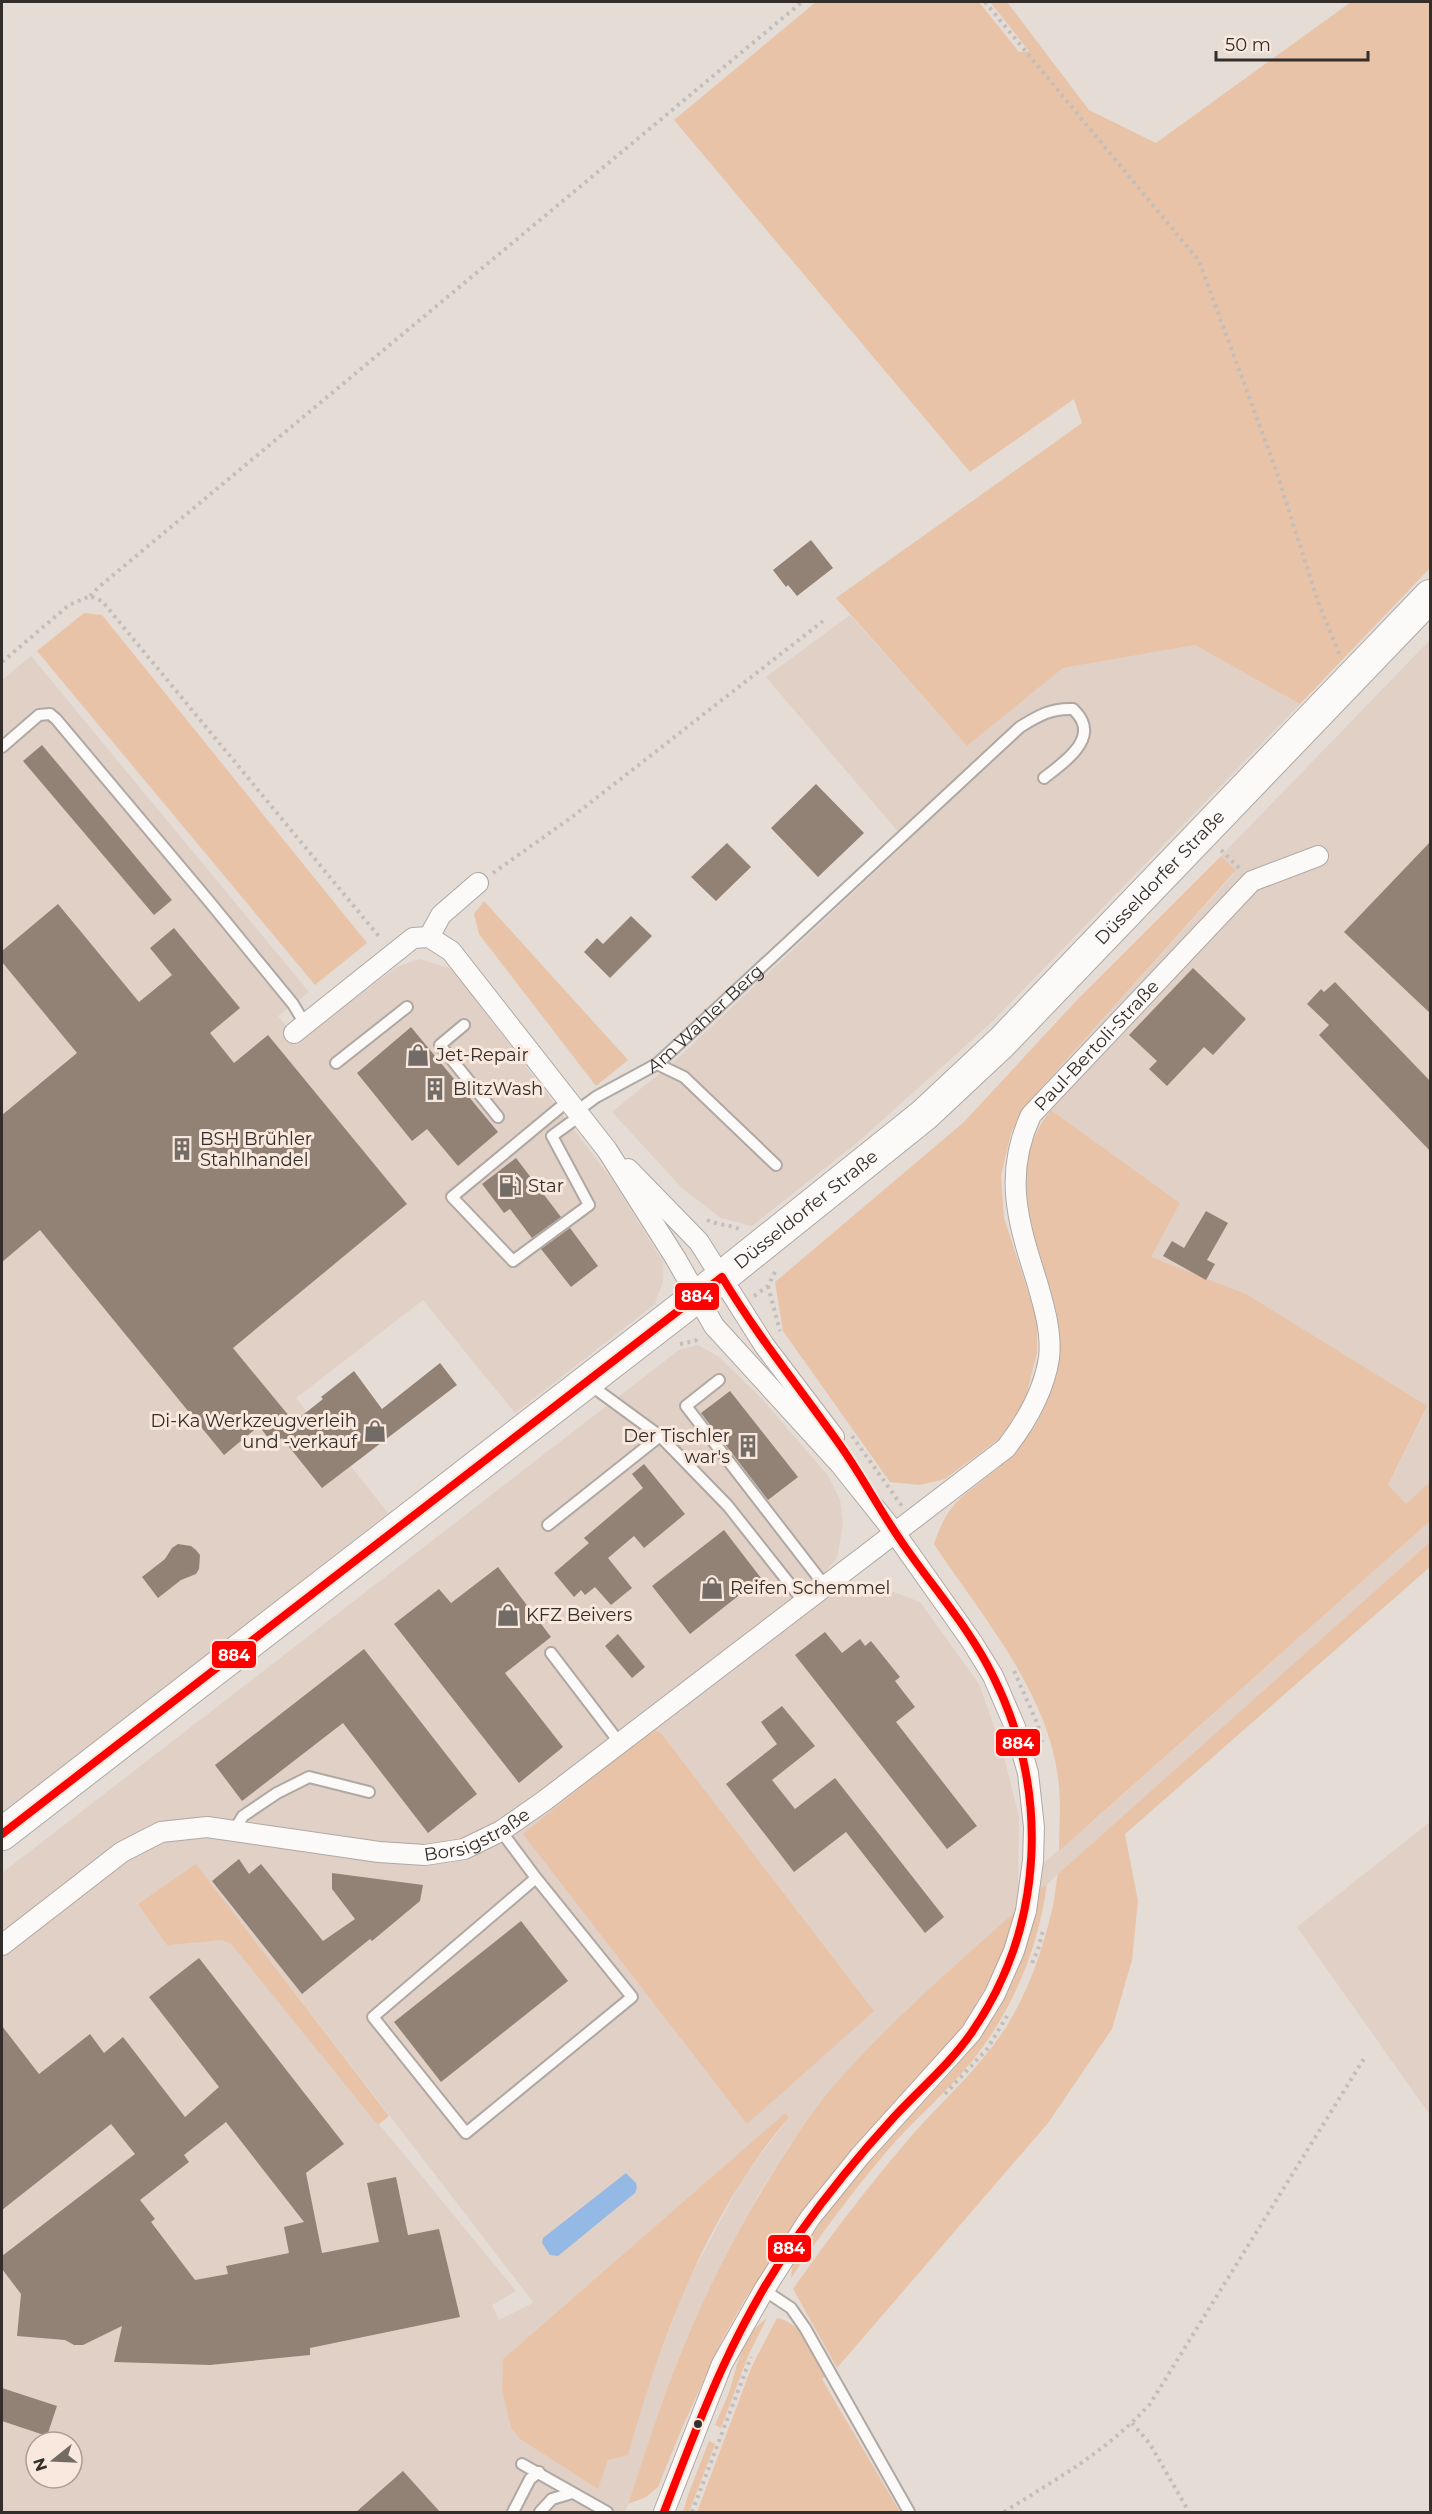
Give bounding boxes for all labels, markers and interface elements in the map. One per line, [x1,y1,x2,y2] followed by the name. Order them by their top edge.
[1216,24,1368,62] scale bar
[1225,34,1271,56] text: 50 m
[1090,806,1230,949] street label: Düsseldorfer Straße
[644,960,768,1078] street label: Am Wahler Berg
[1030,975,1164,1116] street label: Paul-Bertoli-Straße
[405,1042,431,1068] shop icon: Jet-Repair
[435,1044,529,1066] place label: Jet-Repair
[422,1076,448,1102] building icon: BlitzWash
[453,1078,543,1100] place label: BlitzWash
[200,1128,312,1171] place label: BSH Brühler Stahlhandel
[169,1136,195,1162] building icon: BSH Brühler Stahlhandel
[730,1145,883,1274] street label: Düsseldorfer Straße
[497,1173,523,1199] fuel station icon: Star
[528,1175,564,1197] place label: Star
[674,1282,720,1311] line badge: 884
[681,1287,713,1306] text: 884
[151,1410,358,1453] place label: Di-Ka Werkzeugverleih und -verkauf
[362,1418,388,1444] shop icon: Di-Ka Werkzeugverleih und -verkauf
[623,1425,730,1468] place label: Der Tischler war's
[735,1433,761,1459] building icon: Der Tischler war's
[699,1575,725,1601] shop icon: Reifen Schemmel
[730,1577,890,1599] place label: Reifen Schemmel
[495,1602,521,1628] shop icon: KFZ Beivers
[526,1604,632,1626] place label: KFZ Beivers
[211,1640,257,1669] line badge: 884
[218,1646,250,1665] text: 884
[995,1728,1041,1757] line badge: 884
[1002,1734,1034,1753] text: 884
[422,1803,534,1866] street label: Borsigstraße
[767,2234,812,2263] line badge: 884
[773,2239,805,2258] text: 884
[692,2418,704,2430] unlabelled marker
[24,2430,84,2490] north arrow
[29,2455,51,2474] text: N

